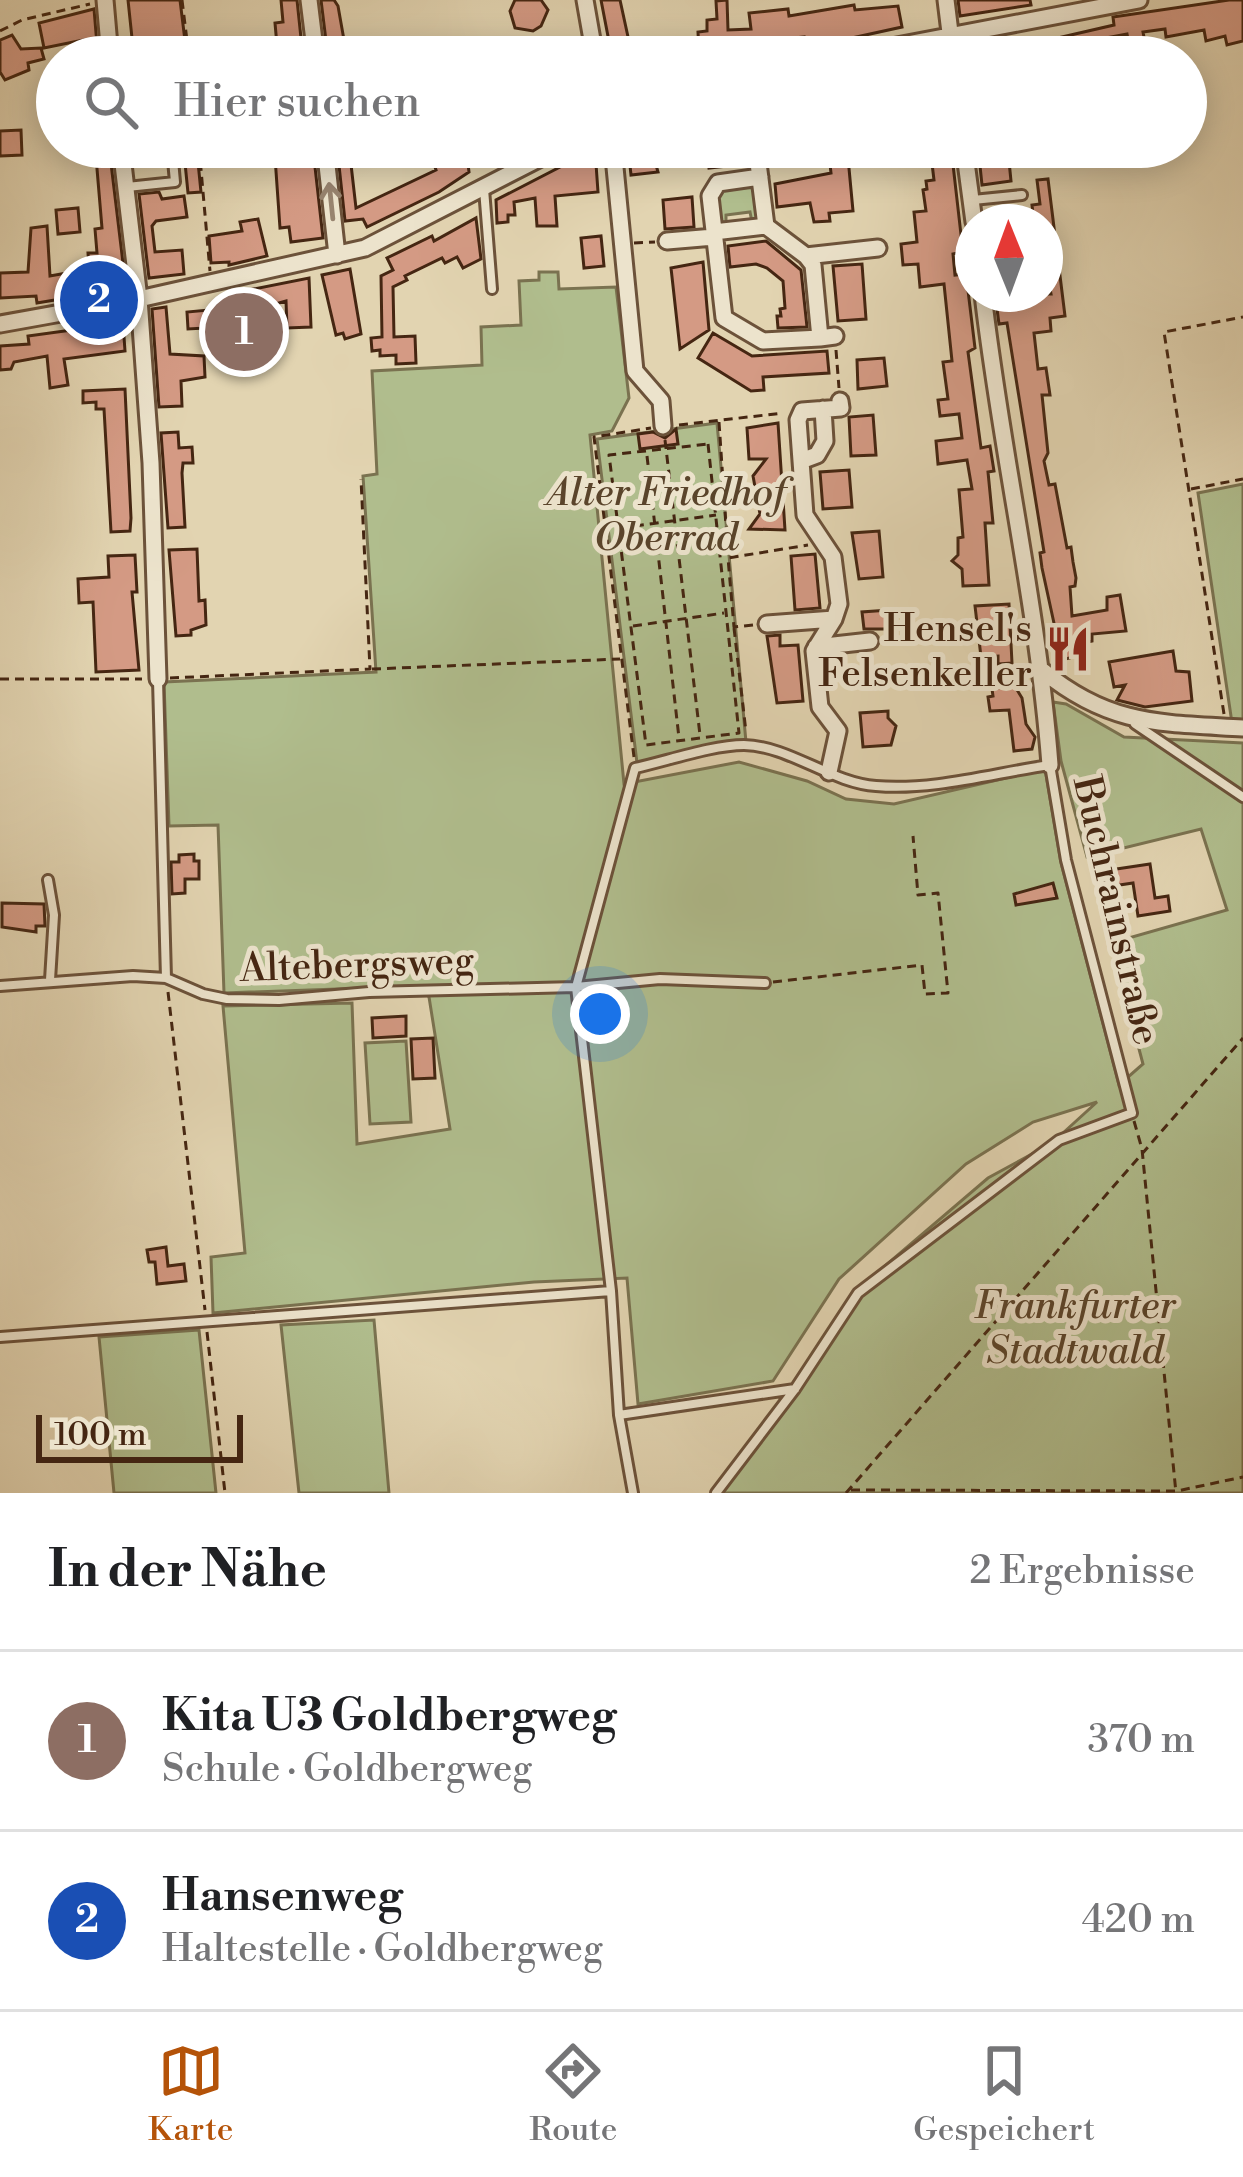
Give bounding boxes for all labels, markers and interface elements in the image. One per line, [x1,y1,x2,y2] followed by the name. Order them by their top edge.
[36,36,1207,168] search box
[78,69,144,135] icon: search
[174,74,420,131] text: Hier suchen
[320,182,342,221] one-way arrow
[955,204,1063,312] north arrow
[60,255,138,345] pin: 2
[205,287,283,377] pin: 1
[543,469,794,563] park label: Alter Friedhof Oberrad
[818,605,1032,699] place label: Hensel's Felsenkeller
[1043,624,1093,674] restaurant icon: Hensel's Felsenkeller
[1061,771,1170,1050] street label: Buchrainstraße
[238,937,475,994] street label: Altebergsweg
[570,984,630,1044] your location
[974,1282,1177,1376] park label: Frankfurter Stadtwald
[36,1409,243,1462] scale bar
[54,1415,147,1456] text: 100 m
[48,1539,327,1603] text: In der Nähe
[970,1547,1195,1596] text: 2 Ergebnisse
[162,1688,616,1745] text: Kita U3 Goldbergweg
[78,1716,96,1765] text: 1
[1087,1716,1195,1765] text: 370 m
[162,1745,533,1794] text: Schule · Goldbergweg
[162,1868,403,1925] text: Hansenweg
[75,1896,99,1945] text: 2
[1082,1896,1195,1945] text: 420 m
[162,1925,603,1974] text: Haltestelle · Goldbergweg
[148,2038,233,2151] tab: Karte
[529,2038,617,2151] tab: Route
[913,2038,1095,2151] tab: Gespeichert

